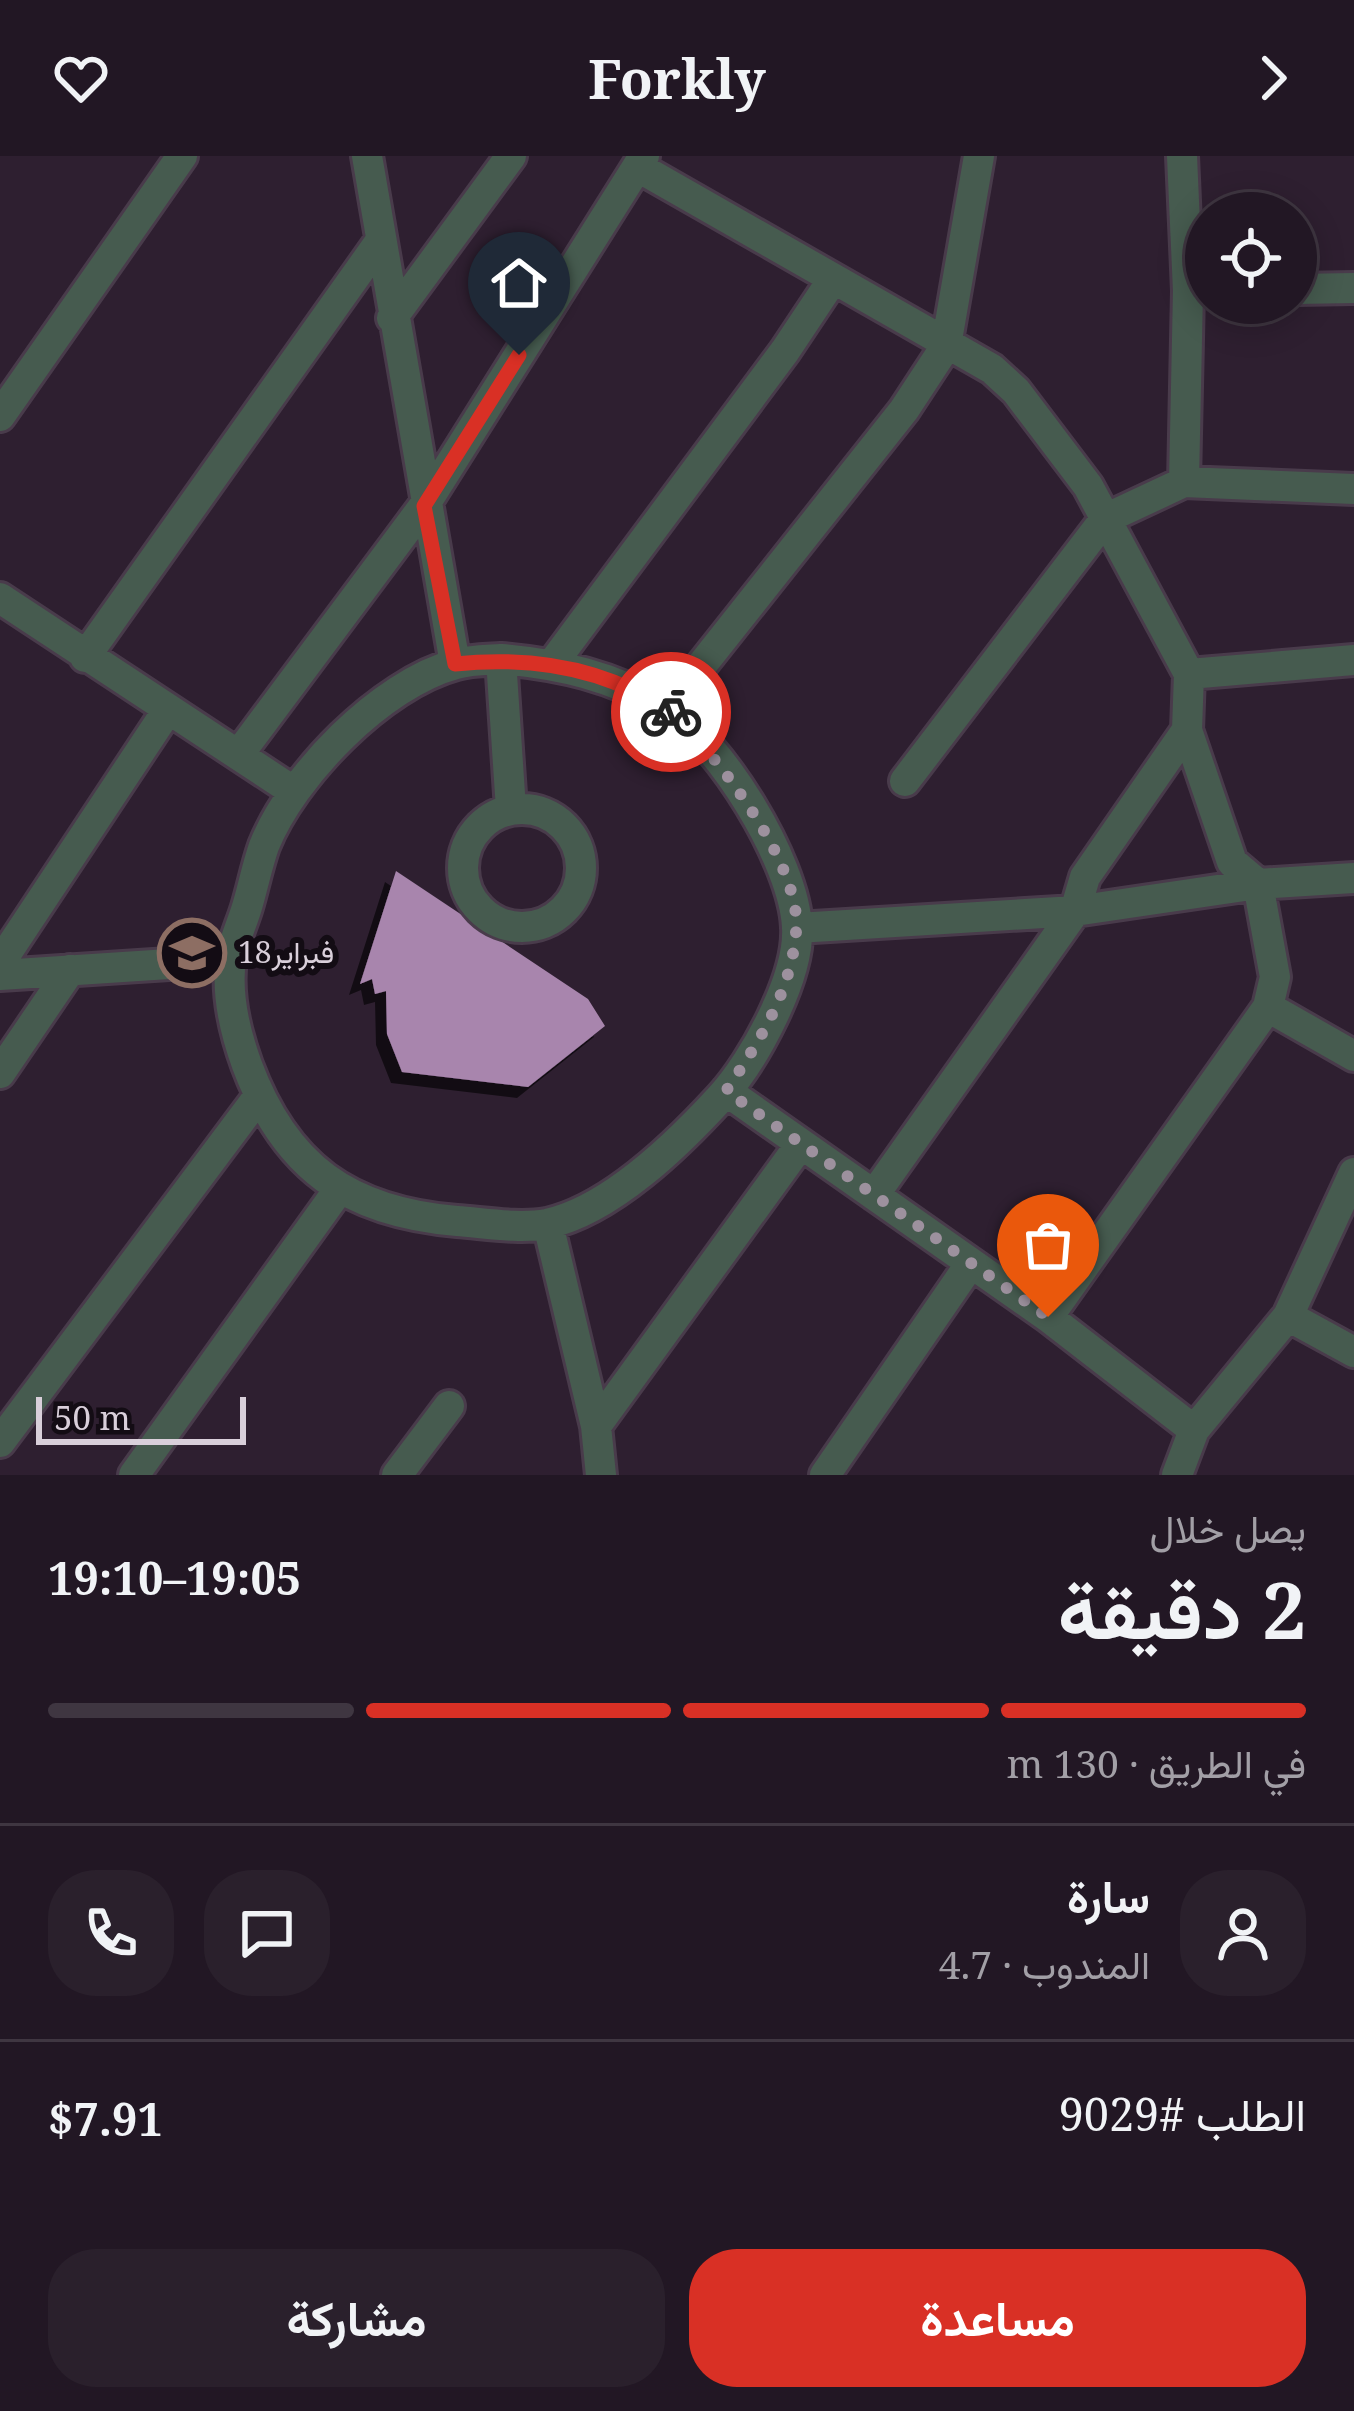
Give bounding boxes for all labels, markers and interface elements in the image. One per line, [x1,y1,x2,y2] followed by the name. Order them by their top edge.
[588,41,766,115] text: Forkly
[48,45,114,111] icon: heart
[1240,45,1306,111] icon: forward
[1185,192,1317,324] map controls
[1185,192,1317,324] button: locate
[468,232,570,355] pin
[486,250,552,316] icon: home
[611,652,731,772] courier
[638,679,704,745] icon: bike
[157,918,227,988] school or university icon: 18فبراير
[238,931,334,972] place label: 18فبراير
[997,1194,1099,1317] pin
[1015,1212,1081,1278] icon: bag
[36,1391,246,1444] scale bar
[54,1395,131,1440] text: 50 m
[1149,1501,1306,1554] text: يصل خلال
[48,1547,301,1608] text: 19:05–19:10
[1058,1556,1306,1662] text: 2 دقيقة
[1006,1736,1306,1789] text: في الطريق · 130 m
[1067,1865,1150,1926] text: سارة
[48,1870,174,1996] button: phone
[204,1870,330,1996] button: chat
[1180,1870,1306,1996] button: person
[939,1937,1150,1990] text: المندوب · 4.7
[1059,2083,1306,2144] text: الطلب #9029
[48,2088,163,2149] text: $7.91
[48,2249,665,2387] button: مشاركة
[689,2249,1306,2387] button: مساعدة

